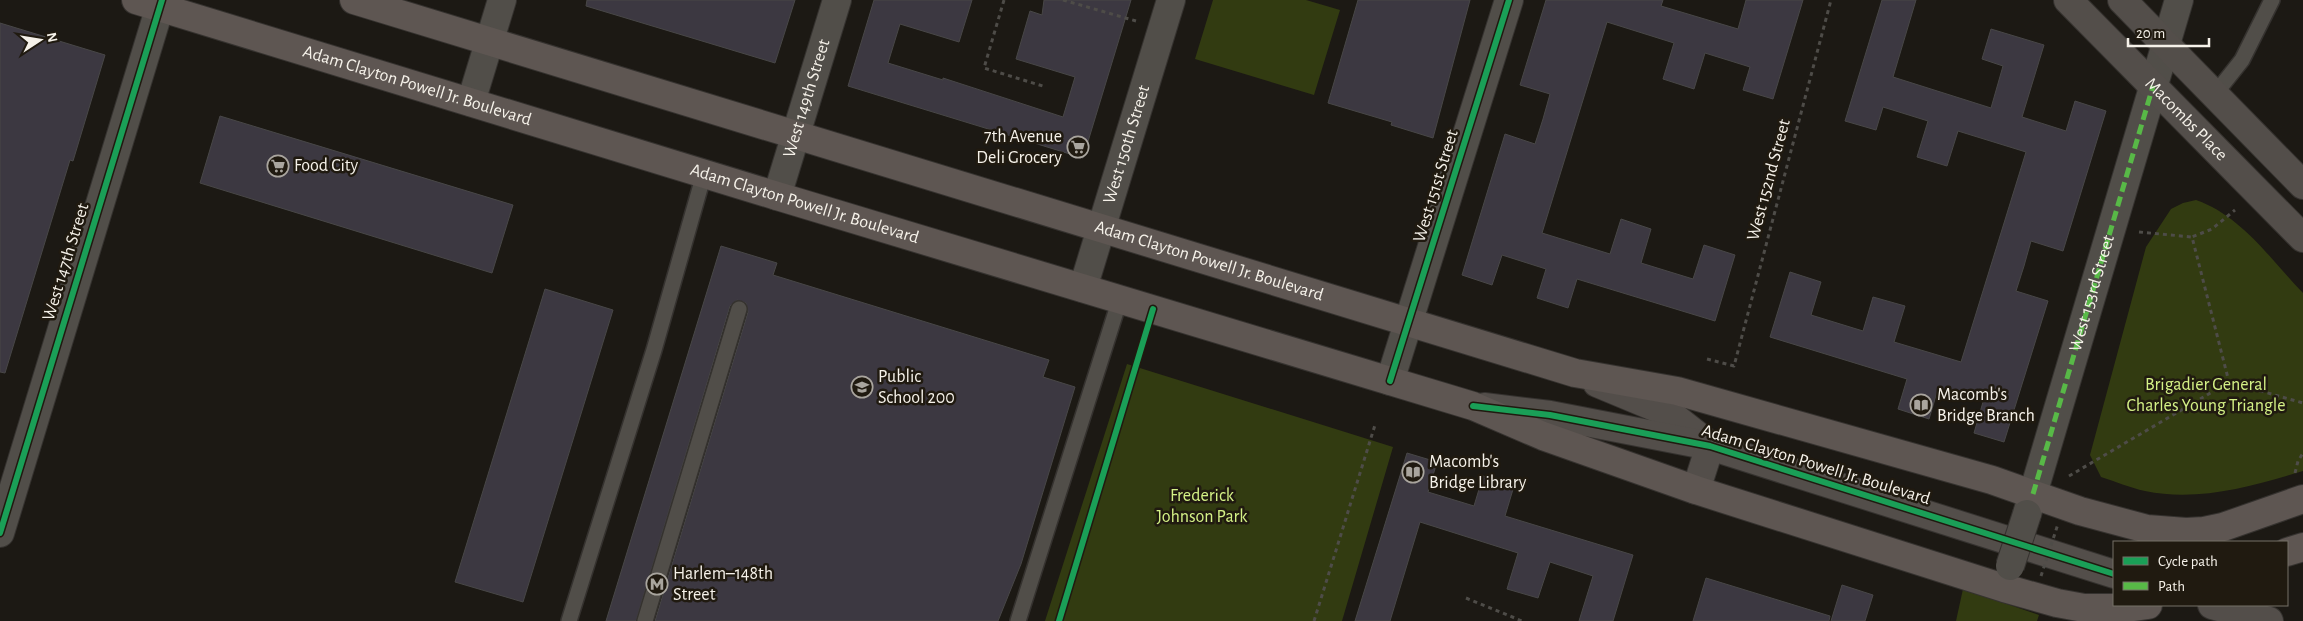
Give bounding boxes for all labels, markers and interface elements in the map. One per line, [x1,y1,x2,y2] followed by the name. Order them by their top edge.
[15,15,65,65] north arrow
[2128,15,2209,47] scale bar
[2136,26,2165,41] text: 20 m
[44,31,60,44] text: N
[780,37,834,160] street label: West 149th Street
[301,43,534,129] street label: Adam Clayton Powell Jr. Boulevard
[2141,75,2231,165] street label: Macombs Place
[1100,83,1153,206] street label: West 150th Street
[1744,117,1794,243] street label: West 152nd Street
[1410,127,1462,244] street label: West 151st Street
[976,128,1062,167] place label: 7th Avenue Deli Grocery
[1066,135,1090,159] supermarket icon: 7th Avenue Deli Grocery
[266,154,290,178] supermarket icon: Food City
[294,157,359,175] place label: Food City
[688,161,921,247] street label: Adam Clayton Powell Jr. Boulevard
[40,201,92,323] street label: West 147th Street
[1093,218,1325,305] street label: Adam Clayton Powell Jr. Boulevard
[2066,233,2118,354] street label: West 153rd Street
[878,368,955,407] place label: Public School 200
[850,375,874,399] school or university icon: Public School 200
[2126,376,2286,415] park label: Brigadier General Charles Young Triangle
[1937,386,2035,425] place label: Macomb's Bridge Branch
[1909,393,1933,417] library icon: Macomb's Bridge Branch
[1700,422,1932,508] street label: Adam Clayton Powell Jr. Boulevard
[1429,453,1527,492] place label: Macomb's Bridge Library
[1401,460,1425,484] library icon: Macomb's Bridge Library
[1156,487,1248,526] park label: Frederick Johnson Park
[2113,541,2288,606] legend
[2158,554,2218,569] text: Cycle path
[673,565,773,604] place label: Harlem–148th Street
[645,572,669,596] metro station icon: Harlem–148th Street
[2158,579,2185,594] text: Path

